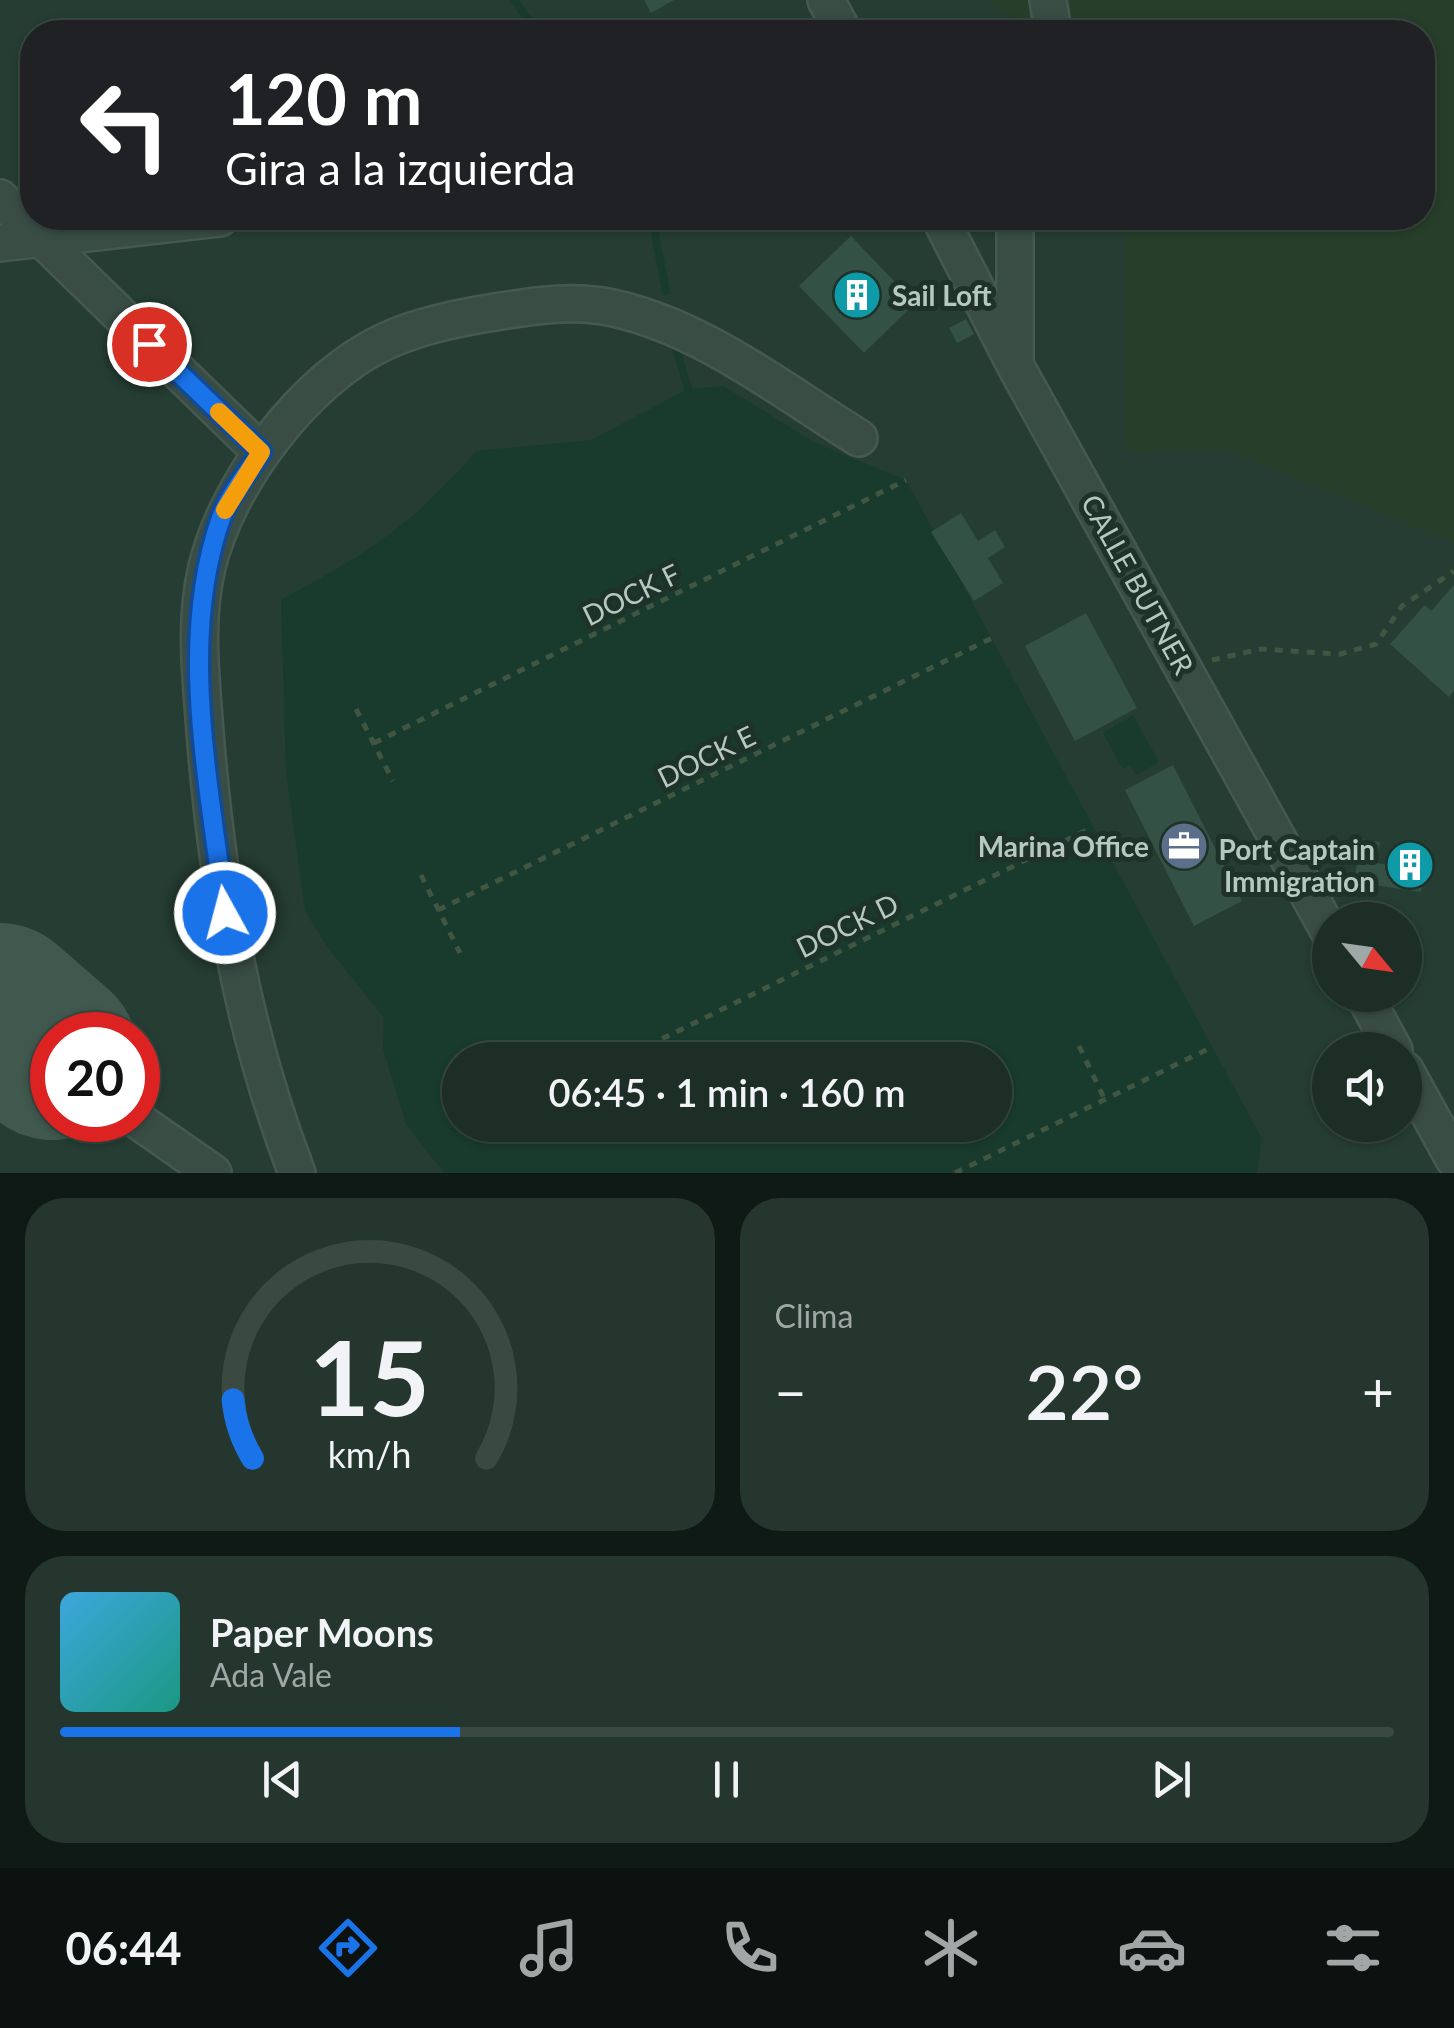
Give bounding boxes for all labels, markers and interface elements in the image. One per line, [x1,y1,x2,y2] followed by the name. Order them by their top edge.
[225,56,422,140] text: 120 m
[60,60,190,190] icon: left
[225,141,575,195] text: Gira a la izquierda
[831,269,883,321] building icon: Sail Loft
[892,278,992,312] place label: Sail Loft
[107,302,192,387] pin
[122,317,177,372] icon: arrive
[1075,488,1202,680] street label: CALLE BUTNER
[577,556,685,632] street label: DOCK F
[652,718,760,794] street label: DOCK E
[1158,820,1210,872] office icon: Marina Office
[978,829,1149,863] place label: Marina Office
[1219,832,1375,898] place label: Port Captain Immigration
[1384,839,1436,891] building icon: Port Captain Immigration
[173,861,277,965] position arrow
[790,886,904,964] street label: DOCK D
[1312,902,1422,1012] north arrow
[1312,902,1422,1142] map controls
[30,1012,160,1142] speed limit sign: 20
[1312,1032,1422,1142] button: sound
[549,1069,905,1115] text: 06:45 · 1 min · 160 m
[775,1296,853,1335] text: Clima
[309,1313,430,1438] text: 15
[1025,1346,1143,1436] text: 22°
[775,1358,806,1424] text: −
[1362,1358,1394,1424] text: +
[328,1433,412,1476] text: km/h
[210,1609,434,1655] text: Paper Moons
[210,1655,332,1694] text: Ada Vale
[255,1752,310,1807] icon: previous
[699,1752,754,1807] icon: pause
[1144,1752,1199,1807] icon: next
[313,1913,383,1983] icon: directions
[514,1913,584,1983] icon: music
[715,1913,785,1983] icon: phone
[916,1913,986,1983] icon: climate
[1117,1913,1187,1983] icon: car
[1318,1913,1388,1983] icon: filters
[66,1921,182,1975] text: 06:44

